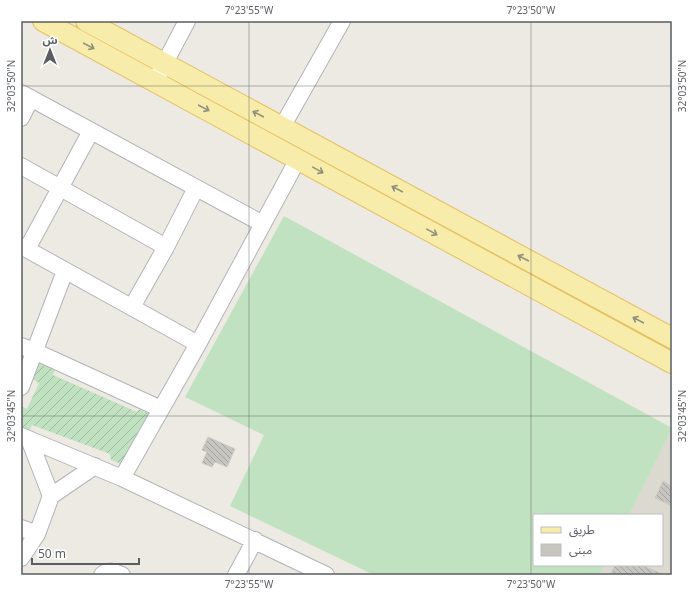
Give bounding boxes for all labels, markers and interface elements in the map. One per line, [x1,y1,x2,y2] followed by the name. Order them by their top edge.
[225,3,274,17] text: 7°23'55"W
[507,3,556,17] text: 7°23'50"W
[30,30,70,70] north arrow
[42,32,58,47] text: ش
[83,43,95,51] one-way arrow
[4,60,18,112] text: 32°03'50"N
[675,60,689,112] text: 32°03'50"N
[197,105,209,112] one-way arrow
[252,110,264,117] one-way arrow
[312,167,324,174] one-way arrow
[391,185,403,192] one-way arrow
[426,229,438,237] one-way arrow
[517,253,529,261] one-way arrow
[632,315,644,323] one-way arrow
[4,390,18,442] text: 32°03'45"N
[675,390,689,442] text: 32°03'45"N
[533,514,663,566] legend
[569,521,595,538] text: طريق
[32,540,139,566] scale bar
[569,541,592,558] text: مبنى
[38,545,66,562] text: 50 m
[225,577,274,591] text: 7°23'55"W
[507,577,556,591] text: 7°23'50"W

